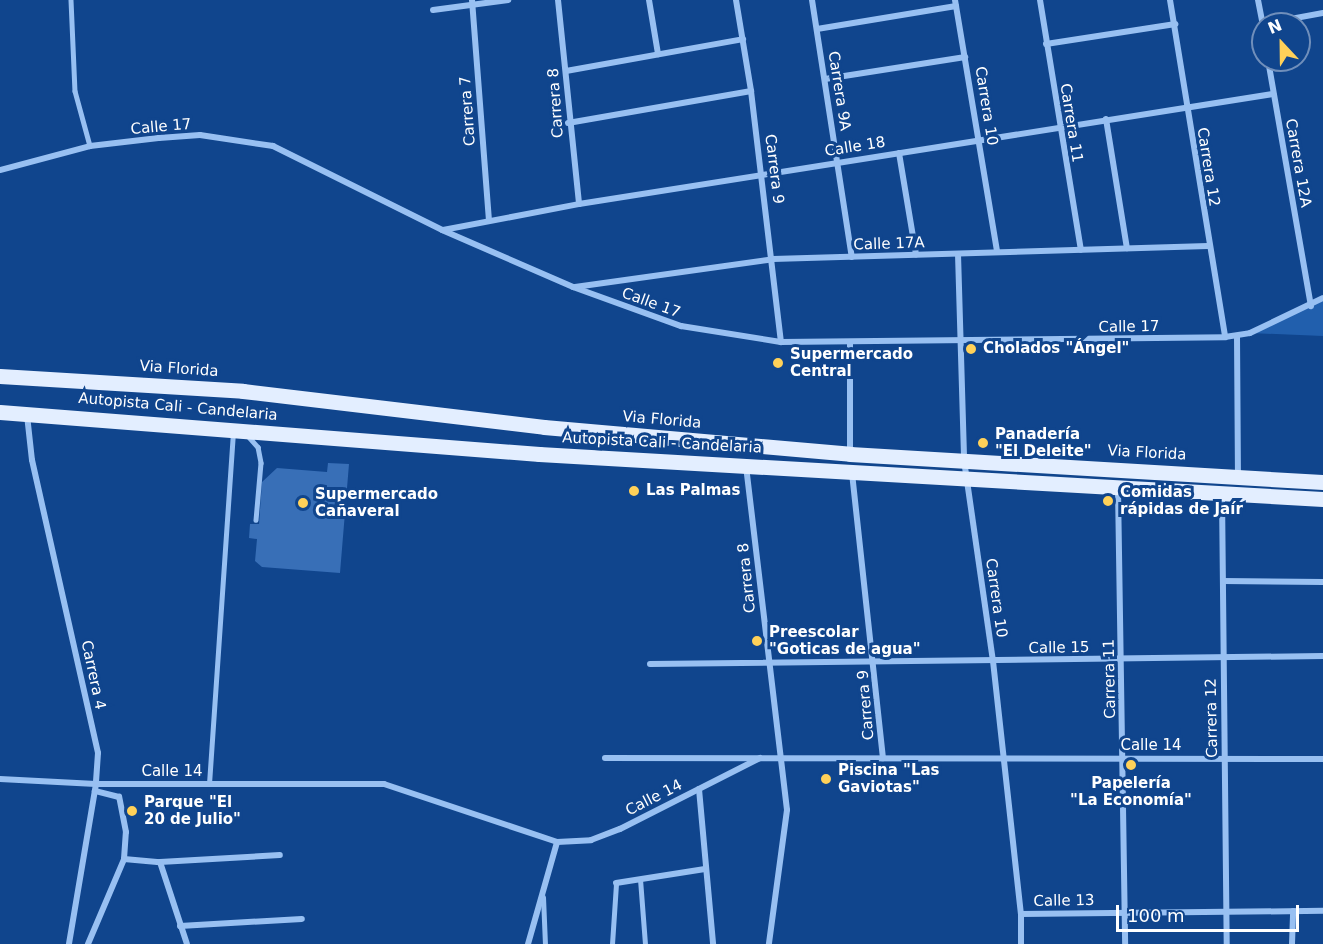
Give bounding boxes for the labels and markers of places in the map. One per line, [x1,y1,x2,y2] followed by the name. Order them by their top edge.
[983,340,1129,358] place label: Cholados "Ángel"
[964,342,978,356] marker: Cholados "Ángel"
[790,345,913,380] place label: Supermercado Central
[771,356,785,370] marker: Supermercado Central
[995,425,1092,460] place label: Panadería "El Deleite"
[976,436,990,450] marker: Panadería "El Deleite"
[646,482,740,500] place label: Las Palmas
[1120,483,1243,518] place label: Comidas rápidas de Jaír
[627,484,641,498] marker: Las Palmas
[315,485,438,520] place label: Supermercado Cañaveral
[1101,494,1115,508] marker: Comidas rápidas de Jaír
[296,496,310,510] marker: Supermercado Cañaveral
[769,623,921,658] place label: Preescolar "Goticas de agua"
[750,634,764,648] marker: Preescolar "Goticas de agua"
[1124,758,1138,772] marker: Papelería "La Economía"
[838,761,940,796] place label: Piscina "Las Gaviotas"
[819,772,833,786] marker: Piscina "Las Gaviotas"
[1070,774,1192,809] place label: Papelería "La Economía"
[144,793,241,828] place label: Parque "El 20 de Julio"
[125,804,139,818] marker: Parque "El 20 de Julio"

